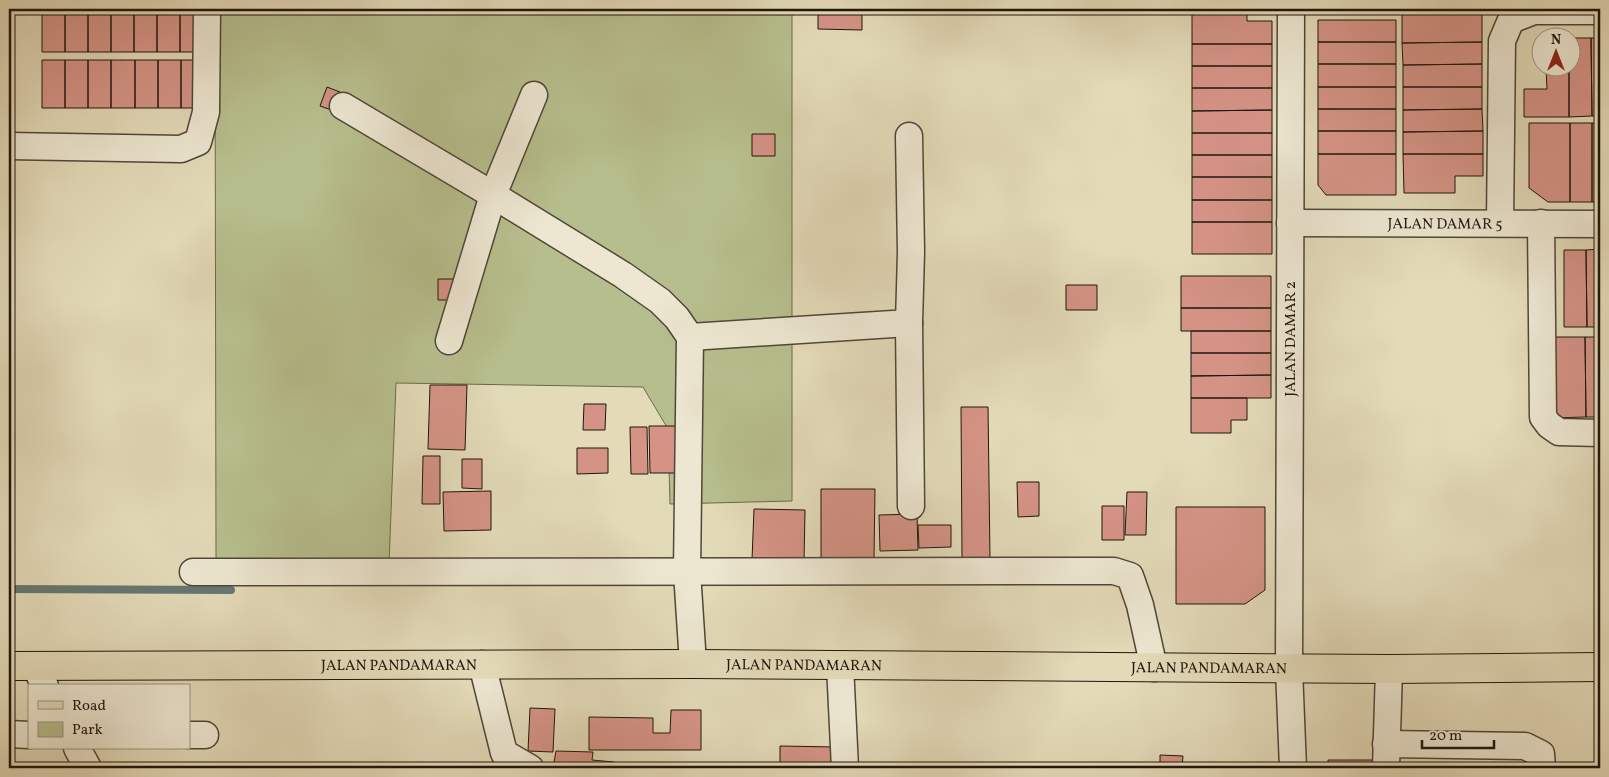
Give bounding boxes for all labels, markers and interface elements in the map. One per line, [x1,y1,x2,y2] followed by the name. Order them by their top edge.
[1532,28,1582,78] north arrow
[1551,31,1561,50] text: N
[1388,214,1502,236] street label: JALAN DAMAR 5
[1281,281,1302,397] street label: JALAN DAMAR 2
[726,655,882,677] street label: JALAN PANDAMARAN
[321,656,477,677] street label: JALAN PANDAMARAN
[1131,658,1287,680] street label: JALAN PANDAMARAN
[28,684,190,750] legend
[72,696,106,717] text: Road
[1422,717,1494,749] scale bar
[72,720,103,741] text: Park
[1429,726,1462,747] text: 20 m

